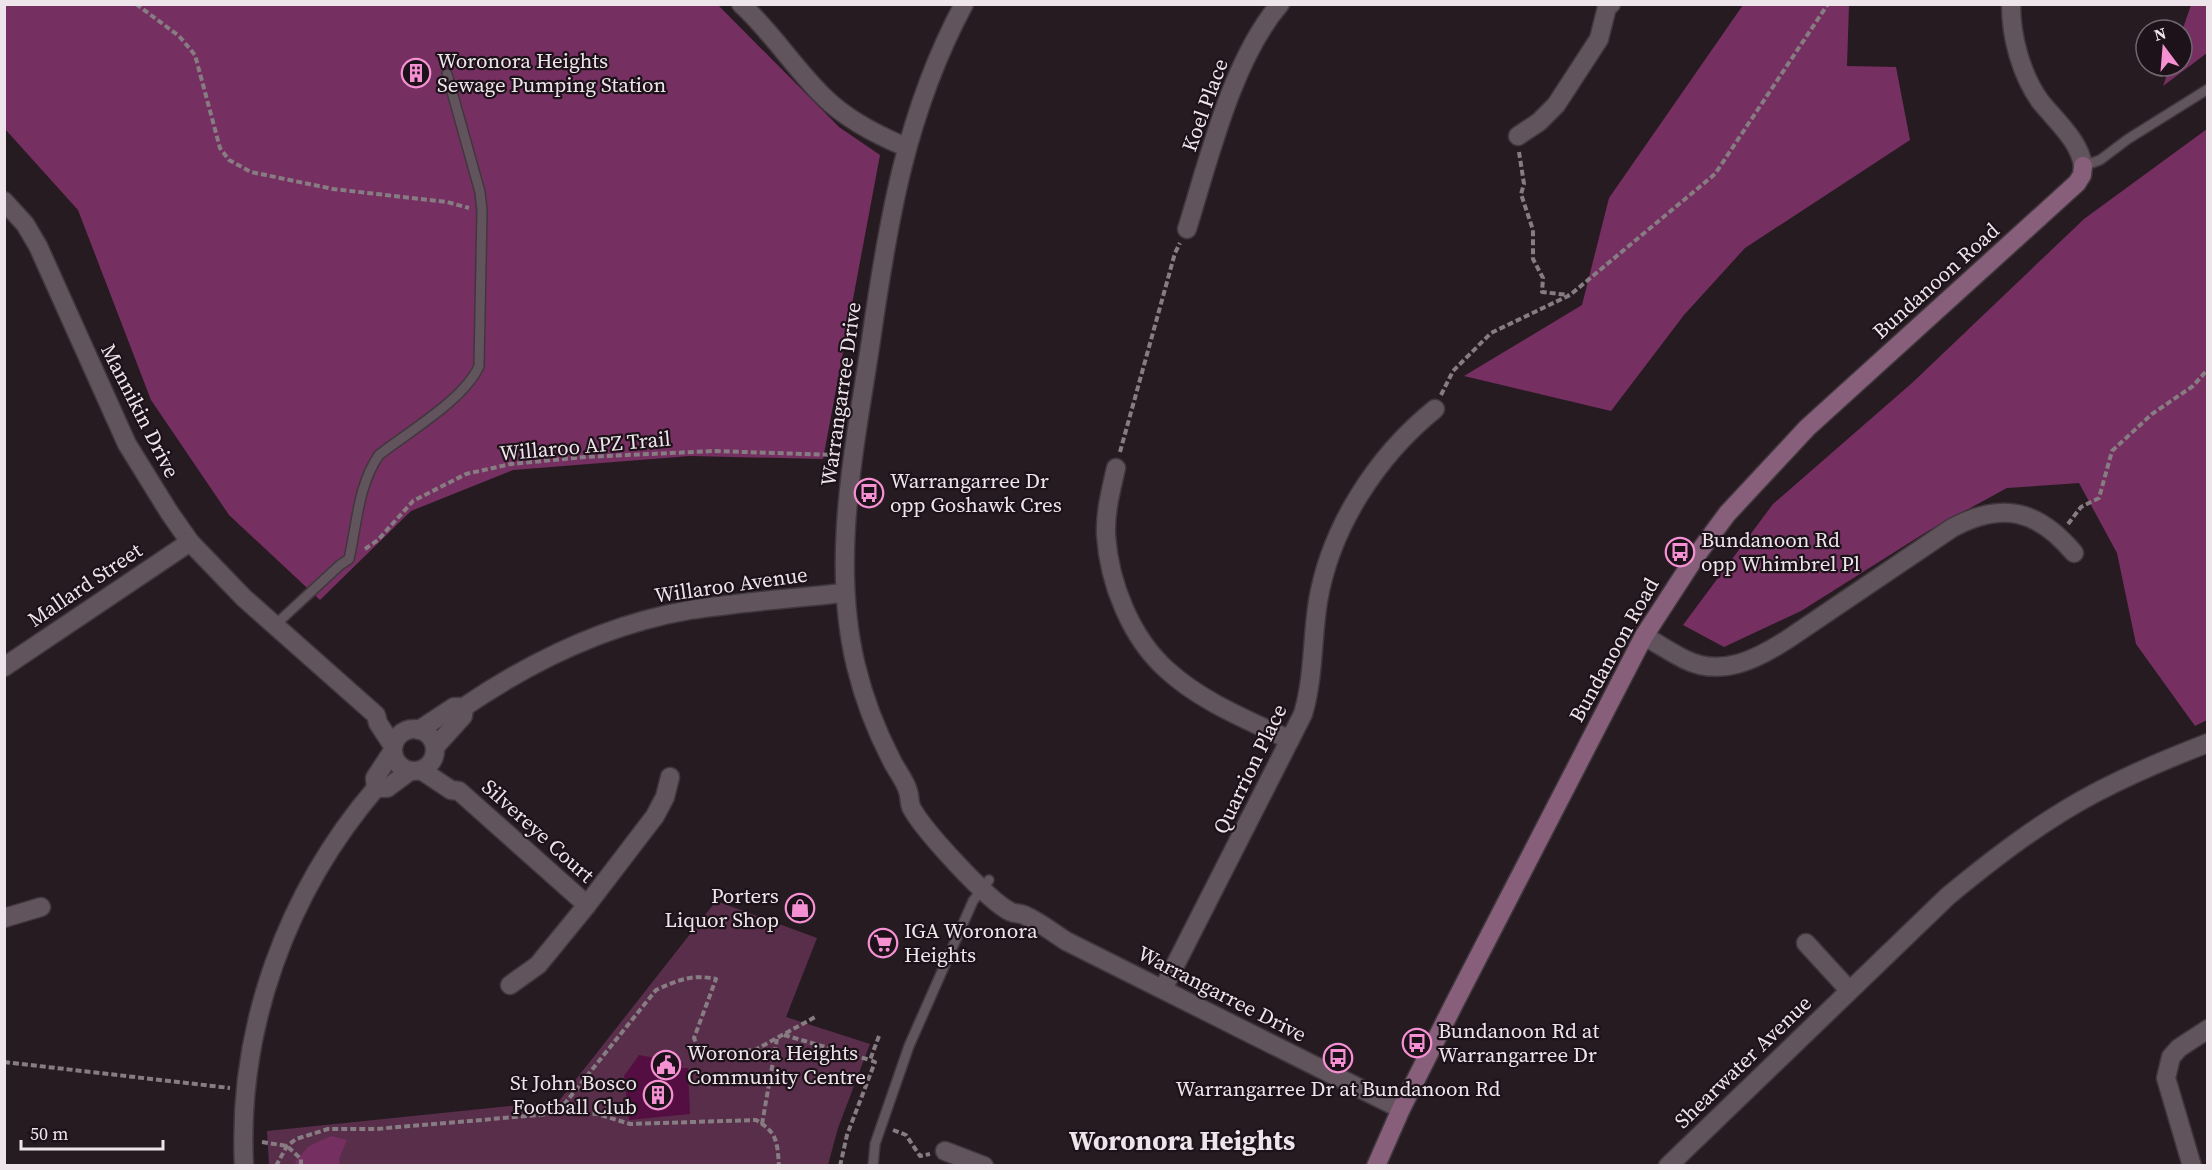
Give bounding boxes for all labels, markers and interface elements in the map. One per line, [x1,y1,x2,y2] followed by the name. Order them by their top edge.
[2134,18,2194,78] north arrow
[2151,21,2169,46] text: N
[437,46,667,99] place label: Woronora Heights Sewage Pumping Station
[1174,54,1235,155] street label: Koel Place
[400,57,432,89] building icon: Woronora Heights Sewage Pumping Station
[1866,216,2005,345] street label: Bundanoon Road
[813,300,868,488] street label: Warrangarree Drive
[94,339,187,483] street label: Mannikin Drive
[498,424,672,467] street label: Willaroo APZ Trail
[890,466,1062,519] place label: Warrangarree Dr opp Goshawk Cres
[853,477,885,509] bus stop icon: Warrangarree Dr opp Goshawk Cres
[1701,525,1860,578] place label: Bundanoon Rd opp Whimbrel Pl
[22,536,148,633] street label: Mallard Street
[1664,536,1696,568] bus stop icon: Bundanoon Rd opp Whimbrel Pl
[652,559,809,610] street label: Willaroo Avenue
[1562,572,1665,727] street label: Bundanoon Road
[1206,699,1293,838] street label: Quarrion Place
[476,772,601,889] street label: Silvereye Court
[664,881,779,934] place label: Porters Liquor Shop
[784,892,816,924] shop icon: Porters Liquor Shop
[904,916,1038,969] place label: IGA Woronora Heights
[867,927,899,959] supermarket icon: IGA Woronora Heights
[1133,938,1312,1049] street label: Warrangarree Drive
[1668,989,1817,1135] street label: Shearwater Avenue
[1438,1016,1599,1069] place label: Bundanoon Rd at Warrangarree Dr
[1401,1027,1433,1059] bus stop icon: Bundanoon Rd at Warrangarree Dr
[687,1038,866,1091] place label: Woronora Heights Community Centre
[1322,1042,1354,1074] bus stop icon: Warrangarree Dr at Bundanoon Rd
[650,1049,682,1081] public building icon: Woronora Heights Community Centre
[510,1068,637,1121] place label: St John Bosco Football Club
[1176,1074,1501,1103] place label: Warrangarree Dr at Bundanoon Rd
[642,1079,674,1111] building icon: St John Bosco Football Club
[21,1113,164,1151] scale bar
[30,1121,68,1146] text: 50 m
[1069,1122,1295,1159] district label: Woronora Heights

